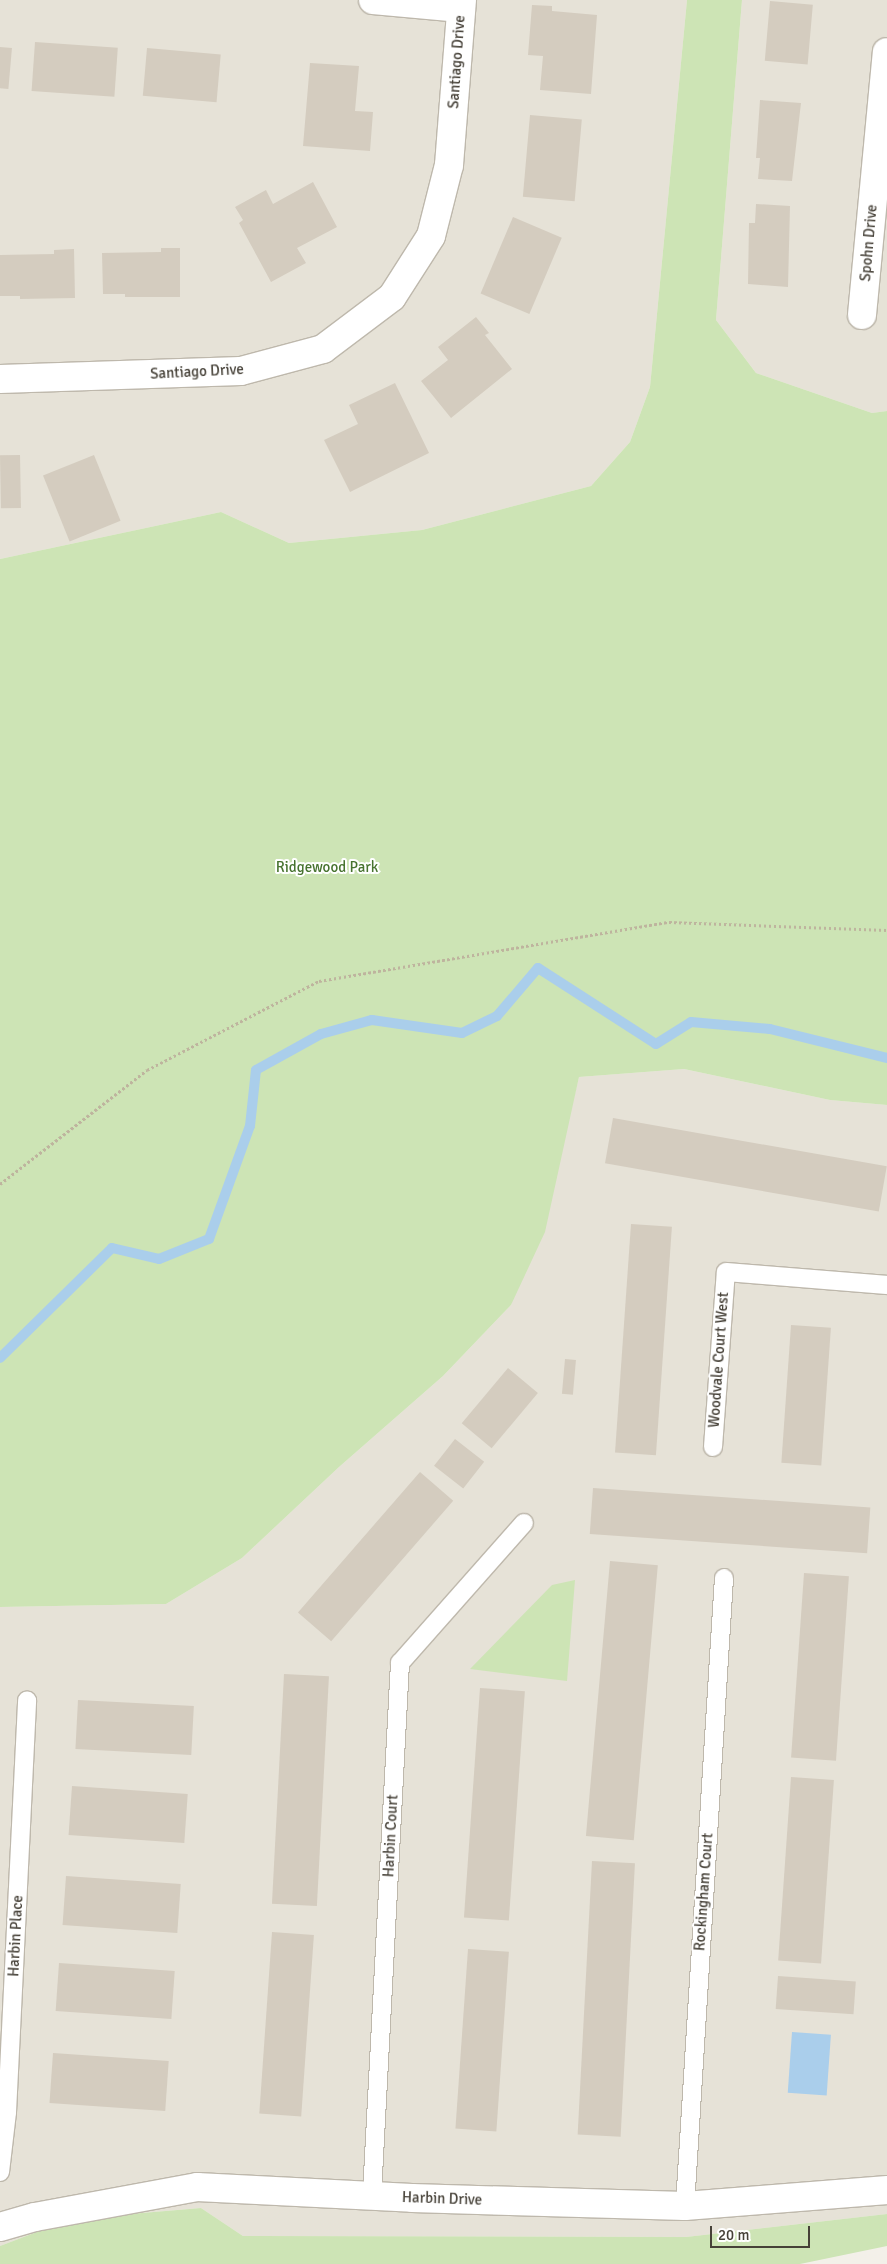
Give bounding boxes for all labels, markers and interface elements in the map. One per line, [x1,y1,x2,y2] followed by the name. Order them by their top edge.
[445,15,469,109] street label: Santiago Drive
[857,204,881,282] street label: Spohn Drive
[150,361,244,383] street label: Santiago Drive
[276,859,378,877] park label: Ridgewood Park
[705,1292,733,1428] street label: Woodvale Court West
[380,1794,402,1878] street label: Harbin Court
[691,1832,717,1952] street label: Rockingham Court
[5,1895,27,1977] street label: Harbin Place
[402,2189,482,2209] street label: Harbin Drive
[712,2216,812,2248] scale bar
[718,2226,749,2244] text: 20 m

